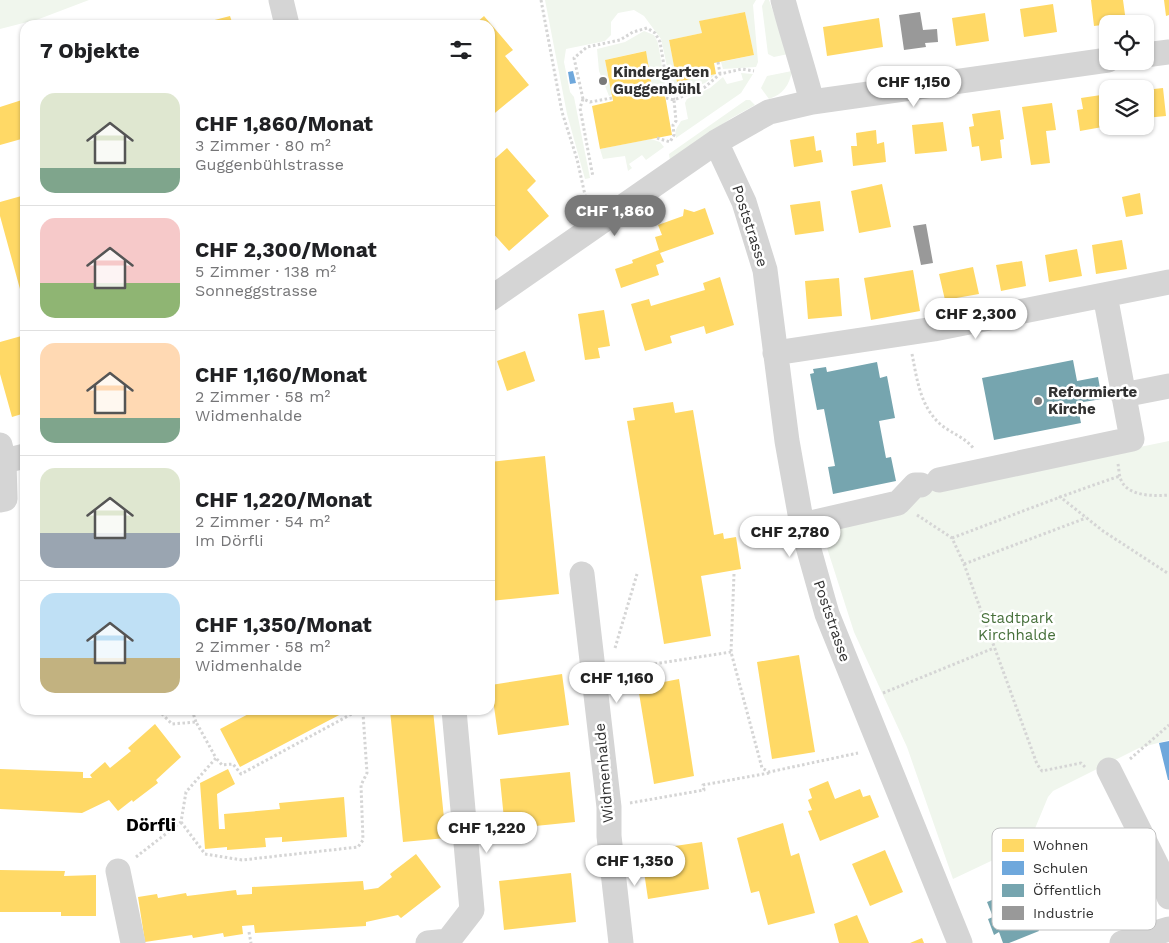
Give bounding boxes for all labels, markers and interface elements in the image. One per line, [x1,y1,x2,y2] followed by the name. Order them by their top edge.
[1099,15,1154,135] map controls
[1099,15,1154,70] button: locate
[447,36,475,64] icon: filters
[40,38,140,63] text: 7 Objekte
[613,63,709,98] place label: Kindergarten Guggenbühl
[857,66,971,108] pin: CHF 1,150
[877,72,951,91] text: CHF 1,150
[597,75,609,87] marker: Kindergarten Guggenbühl
[1099,80,1154,135] button: layers
[195,111,373,136] text: CHF 1,860/Monat
[80,113,140,173] icon: home
[195,136,331,155] text: 3 Zimmer · 80 m²
[195,155,344,174] text: Guggenbühlstrasse
[728,183,772,269] street label: Poststrasse
[558,194,672,237] pin: CHF 1,860
[576,201,654,220] text: CHF 1,860
[195,237,377,262] text: CHF 2,300/Monat
[80,238,140,298] icon: home
[195,262,336,281] text: 5 Zimmer · 138 m²
[195,281,318,300] text: Sonneggstrasse
[919,298,1033,340] pin: CHF 2,300
[935,304,1017,323] text: CHF 2,300
[195,362,367,387] text: CHF 1,160/Monat
[80,363,140,423] icon: home
[1048,383,1137,418] place label: Reformierte Kirche
[195,387,330,406] text: 2 Zimmer · 58 m²
[1032,395,1044,407] marker: Reformierte Kirche
[195,406,302,425] text: Widmenhalde
[195,487,372,512] text: CHF 1,220/Monat
[80,488,140,548] icon: home
[195,512,330,531] text: 2 Zimmer · 54 m²
[733,516,847,558] pin: CHF 2,780
[750,522,830,541] text: CHF 2,780
[195,531,263,550] text: Im Dörfli
[810,578,854,664] street label: Poststrasse
[978,609,1056,644] park label: Stadtpark Kirchhalde
[195,612,372,637] text: CHF 1,350/Monat
[80,613,140,673] icon: home
[195,637,330,656] text: 2 Zimmer · 58 m²
[195,656,302,675] text: Widmenhalde
[560,662,674,704] pin: CHF 1,160
[580,668,654,687] text: CHF 1,160
[591,722,617,824] street label: Widmenhalde
[430,812,544,854] pin: CHF 1,220
[126,814,176,835] district label: Dörfli
[448,818,526,837] text: CHF 1,220
[992,828,1156,930] legend
[1033,837,1088,853] text: Wohnen
[578,844,692,887] pin: CHF 1,350
[596,851,674,870] text: CHF 1,350
[1033,860,1088,876] text: Schulen
[1033,882,1101,898] text: Öffentlich
[1033,905,1094,921] text: Industrie

